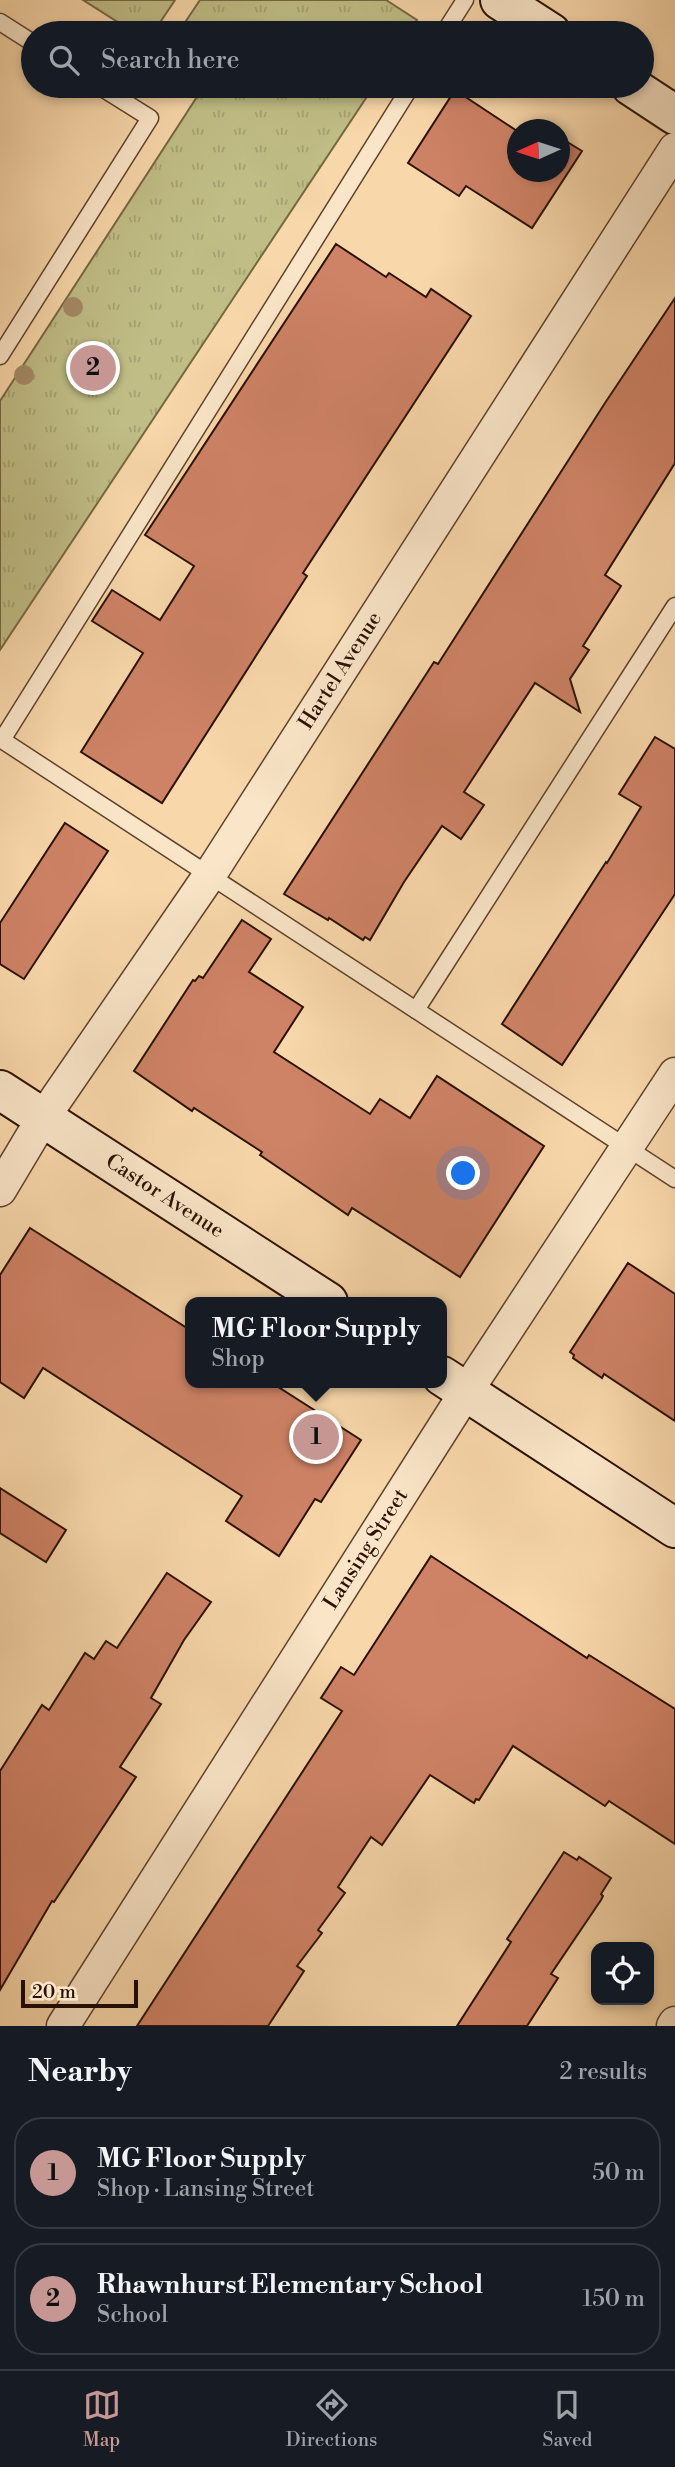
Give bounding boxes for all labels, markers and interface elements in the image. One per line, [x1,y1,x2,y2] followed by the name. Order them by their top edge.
[21,21,654,98] search box
[45,41,83,79] icon: search
[101,44,240,76] text: Search here
[507,119,570,182] north arrow
[70,342,116,394] pin: 2
[293,607,388,735] street label: Hartel Avenue
[100,1149,229,1244] street label: Castor Avenue
[446,1156,480,1190] your location
[185,1297,447,1388] popup
[212,1313,420,1345] text: MG Floor Supply
[212,1345,265,1373] text: Shop
[293,1411,339,1463] pin: 1
[318,1483,414,1614] street label: Lansing Street
[591,1942,654,2005] map controls
[591,1942,654,2005] button: locate
[21,1977,138,2009] scale bar
[32,1980,76,2004] text: 20 m
[28,2053,132,2091] text: Nearby
[560,2058,647,2086] text: 2 results
[97,2143,306,2175] text: MG Floor Supply
[47,2159,59,2187] text: 1
[592,2159,645,2187] text: 50 m
[97,2175,315,2203] text: Shop · Lansing Street
[97,2269,483,2301] text: Rhawnhurst Elementary School
[46,2285,60,2313] text: 2
[582,2285,645,2313] text: 150 m
[97,2301,168,2329] text: School
[83,2386,121,2452] tab: Map
[286,2386,377,2452] tab: Directions
[543,2386,592,2452] tab: Saved

